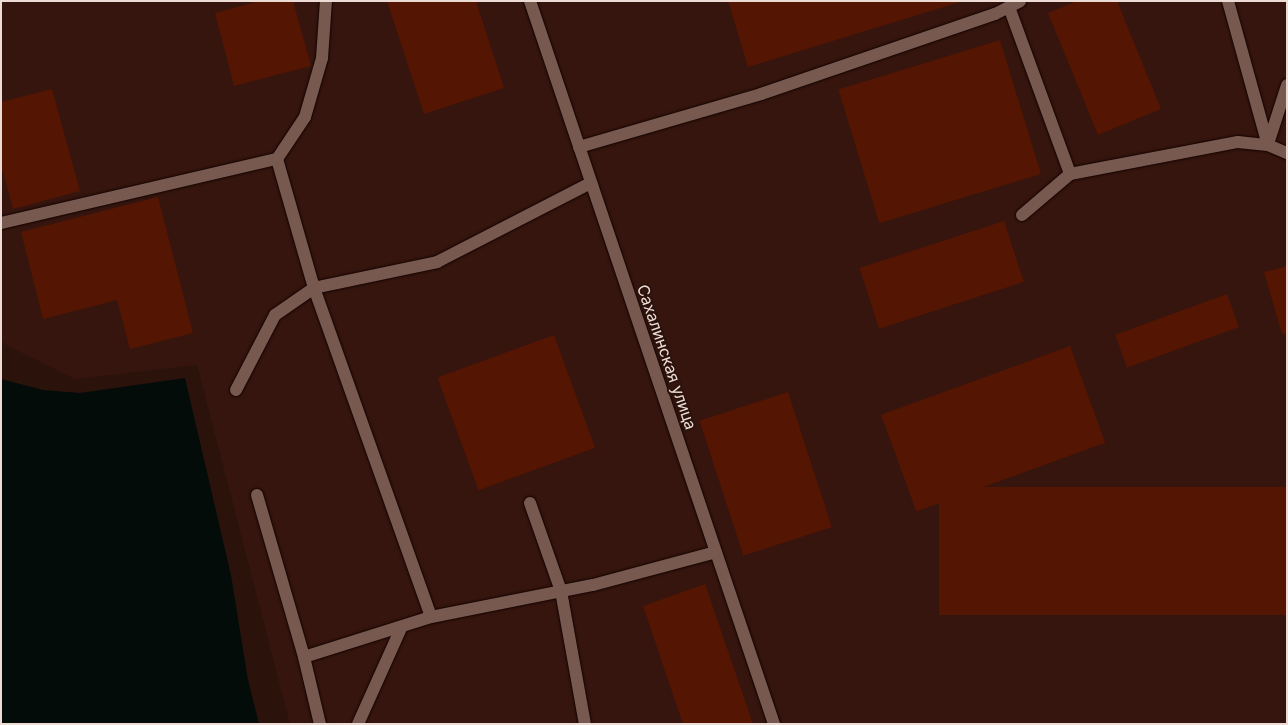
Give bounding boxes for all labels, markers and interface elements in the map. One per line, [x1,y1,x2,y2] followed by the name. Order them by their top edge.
[633,282,701,432] street label: Сахалинская улица

